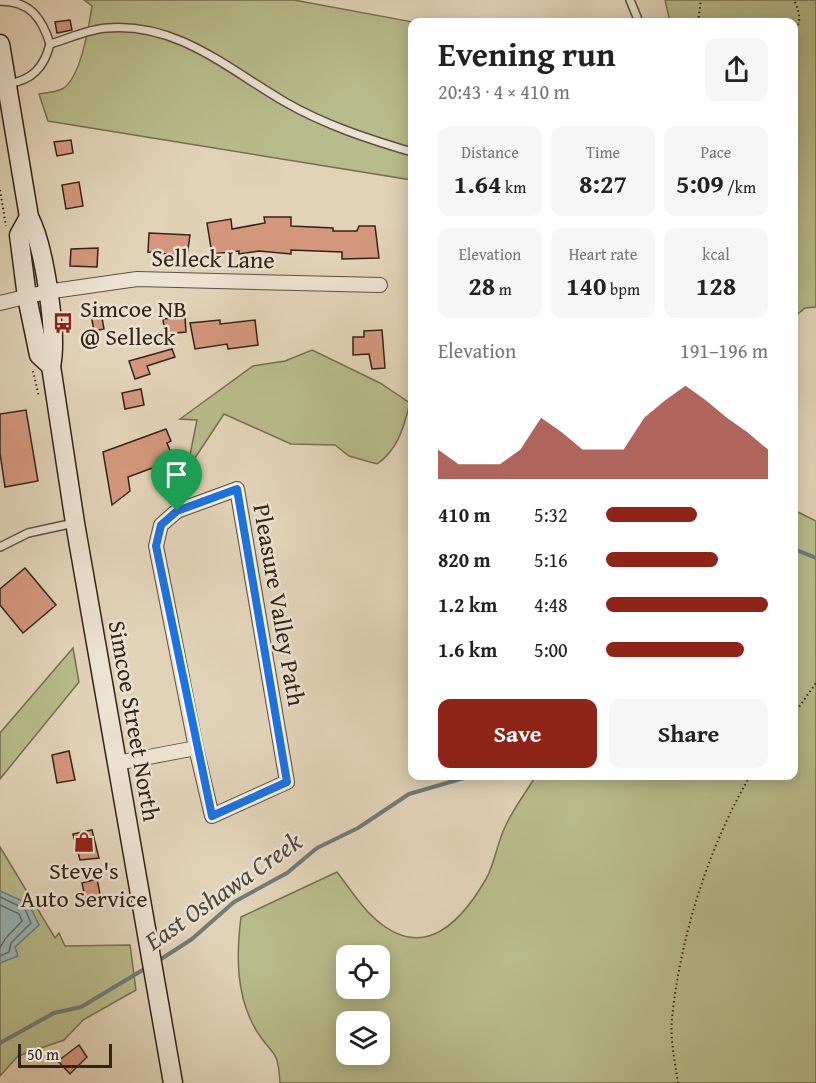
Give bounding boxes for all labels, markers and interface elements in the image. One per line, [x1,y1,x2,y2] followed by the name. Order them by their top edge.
[438,30,615,78] text: Evening run
[705,38,768,101] button: share
[438,77,570,106] text: 20:43 · 4 × 410 m
[461,140,519,164] text: Distance
[586,140,620,164] text: Time
[701,140,731,164] text: Pace
[454,164,502,203] text: 1.64
[579,164,627,203] text: 8:27
[676,164,724,203] text: 5:09
[502,175,526,199] text: km
[724,175,756,199] text: /km
[151,240,275,277] street label: Selleck Lane
[459,242,521,266] text: Elevation
[569,242,637,266] text: Heart rate
[702,242,730,266] text: kcal
[468,266,495,305] text: 28
[566,266,606,305] text: 140
[696,266,736,305] text: 128
[495,277,512,301] text: m
[606,277,640,301] text: bpm
[80,291,187,354] place label: Simcoe NB @ Selleck
[51,311,75,335] bus stop icon: Simcoe NB @ Selleck
[438,336,516,365] text: Elevation
[680,336,768,365] text: 191–196 m
[151,449,202,511] pin
[160,458,193,491] icon: arrive
[438,500,491,529] text: 410 m
[534,500,568,529] text: 5:32
[244,501,315,709] street label: Pleasure Valley Path
[438,545,491,574] text: 820 m
[534,545,568,574] text: 5:16
[438,590,497,619] text: 1.2 km
[534,590,568,619] text: 4:48
[100,618,169,825] street label: Simcoe Street North
[438,635,497,664] text: 1.6 km
[534,635,568,664] text: 5:00
[438,699,597,768] button: Save
[609,699,768,768] button: Share
[135,822,309,960] water label: East Oshawa Creek
[72,830,96,854] shop icon: Steve's Auto Service
[20,853,148,916] place label: Steve's Auto Service
[336,945,390,1065] map controls
[336,945,390,999] button: locate
[336,1011,390,1065] button: layers
[18,1041,112,1068] scale bar
[27,1042,59,1066] text: 50 m

